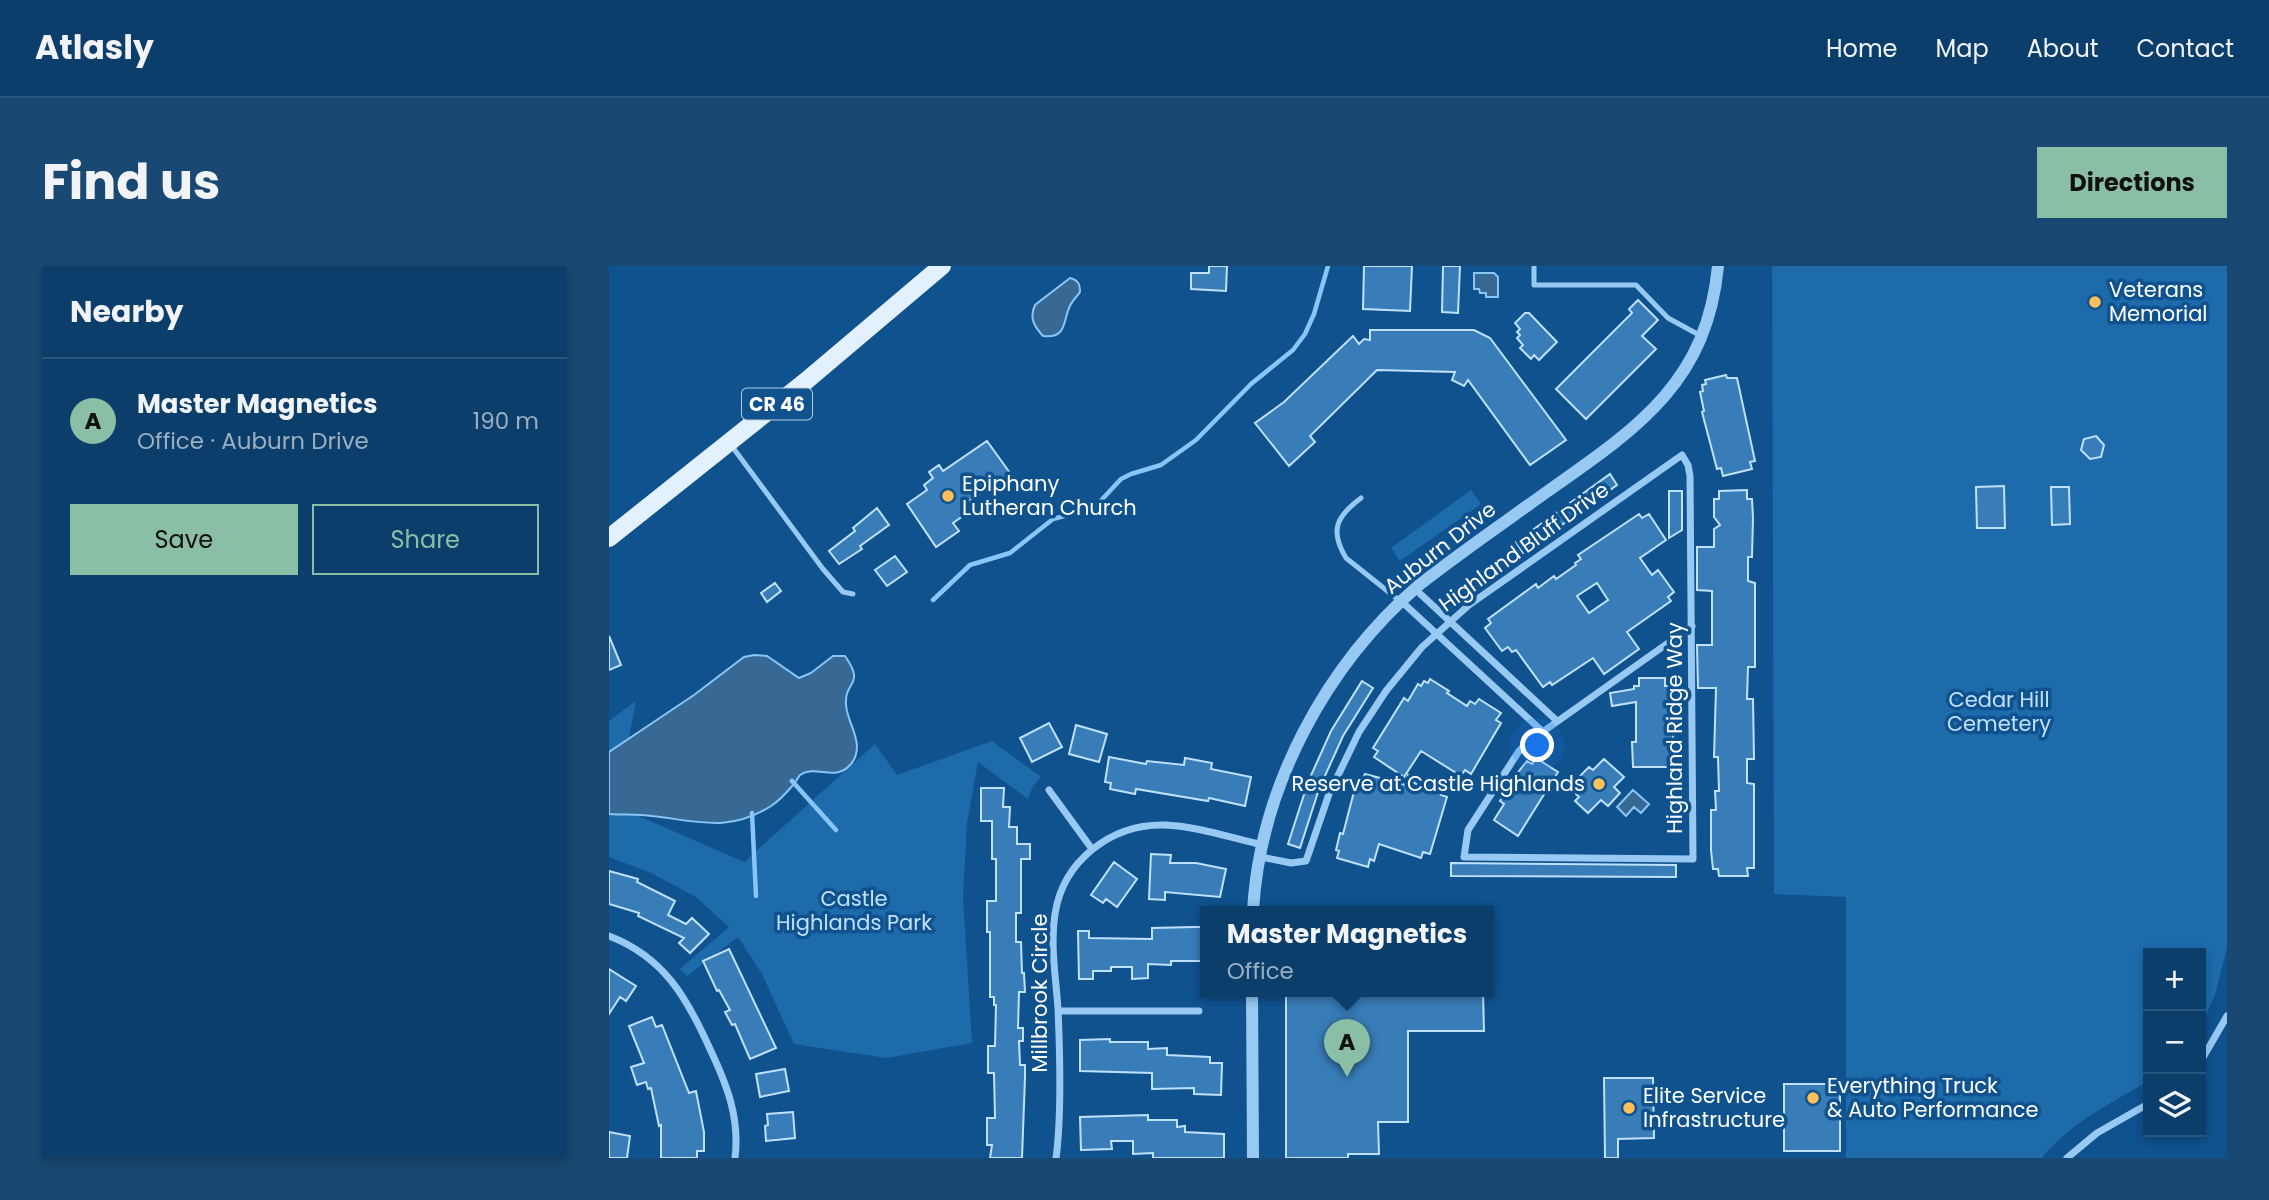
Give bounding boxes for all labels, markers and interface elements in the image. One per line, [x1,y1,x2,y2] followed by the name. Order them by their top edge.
[35,24,154,71] text: Atlasly
[1826,32,1898,65] text: Home
[1936,32,1989,65] text: Map
[2027,32,2098,65] text: About
[2136,32,2234,65] text: Contact
[2037,147,2227,218] button: Directions
[42,148,220,216] text: Find us
[2109,275,2208,328] place label: Veterans Memorial
[70,290,184,333] text: Nearby
[2087,294,2103,310] marker: Veterans Memorial
[137,386,377,422] text: Master Magnetics
[742,388,812,420] road number: CR 46
[85,405,101,437] text: A
[473,405,539,437] text: 190 m
[137,425,369,457] text: Office · Auburn Drive
[962,469,1137,522] place label: Epiphany Lutheran Church
[1433,475,1615,618] street label: Highland Bluff Drive
[940,488,956,504] marker: Epiphany Lutheran Church
[1378,495,1502,601] street label: Auburn Drive
[70,504,298,575] button: Save
[312,504,539,575] button: Share
[1660,622,1689,834] street label: Highland Ridge Way
[1947,685,2051,738] park label: Cedar Hill Cemetery
[1520,728,1554,762] your location
[1291,769,1585,798] place label: Reserve at Castle Highlands
[1591,776,1607,792] marker: Reserve at Castle Highlands
[776,884,932,937] park label: Castle Highlands Park
[1200,906,1494,997] popup
[1025,913,1054,1073] street label: Millbrook Circle
[1227,916,1467,952] text: Master Magnetics
[2143,948,2206,1137] map controls
[2143,948,2206,1011] button: +
[1227,955,1294,987] text: Office
[2143,1011,2206,1074] button: −
[1324,1019,1370,1077] pin: A
[1827,1071,2039,1124] place label: Everything Truck & Auto Performance
[2143,1074,2206,1137] button: layers
[1643,1081,1785,1134] place label: Elite Service Infrastructure
[1805,1090,1821,1106] marker: Everything Truck & Auto Performance
[1621,1100,1637,1116] marker: Elite Service Infrastructure

